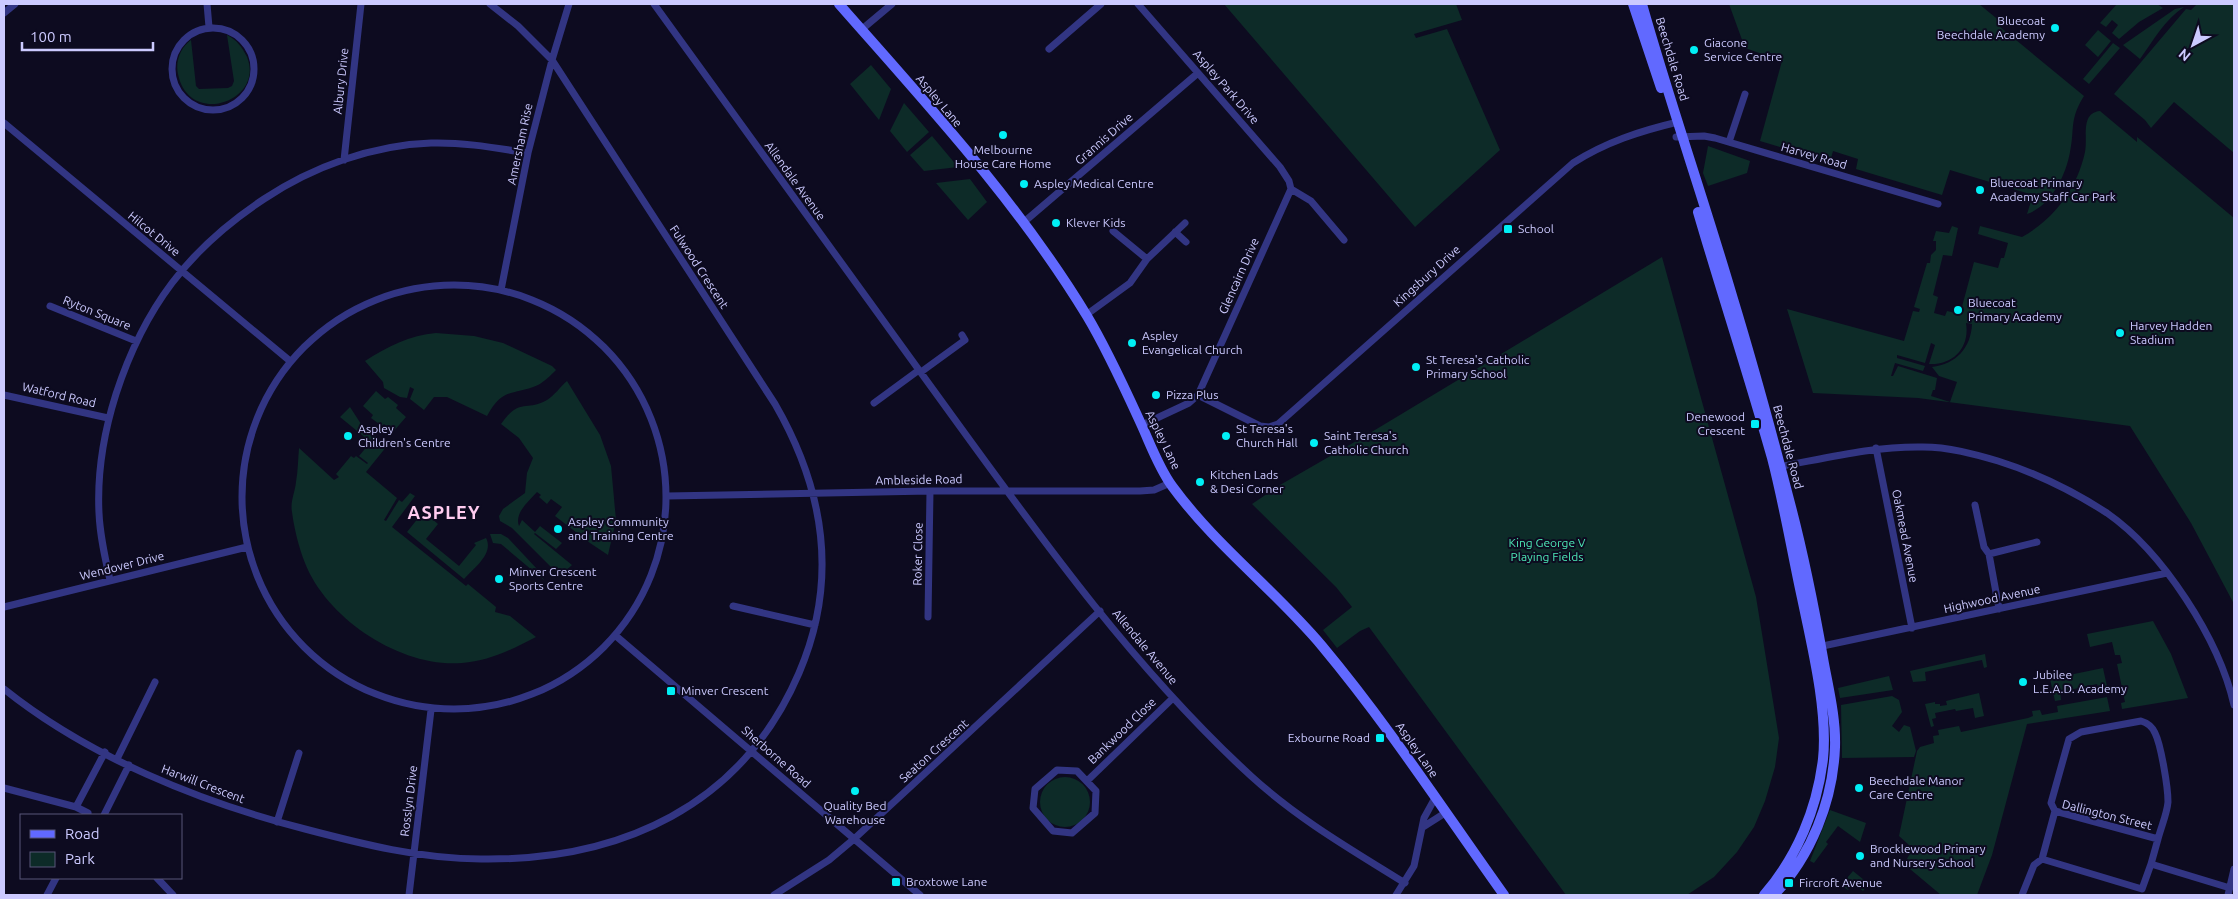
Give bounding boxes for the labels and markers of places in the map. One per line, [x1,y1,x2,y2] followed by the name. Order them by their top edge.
[1937,14,2045,41] place label: Bluecoat Beechdale Academy
[2049,22,2061,34] marker: Bluecoat Beechdale Academy
[1704,36,1782,63] place label: Giacone Service Centre
[1688,44,1700,56] marker: Giacone Service Centre
[997,129,1009,141] marker: Melbourne House Care Home
[955,143,1051,170] place label: Melbourne House Care Home
[1990,176,2116,203] place label: Bluecoat Primary Academy Staff Car Park
[1034,177,1154,190] place label: Aspley Medical Centre
[1018,178,1030,190] marker: Aspley Medical Centre
[1974,184,1986,196] marker: Bluecoat Primary Academy Staff Car Park
[1066,216,1126,229] place label: Klever Kids
[1050,217,1062,229] marker: Klever Kids
[1518,222,1554,235] place label: School
[1502,223,1514,235] marker: School
[1968,296,2062,323] place label: Bluecoat Primary Academy
[1952,304,1964,316] marker: Bluecoat Primary Academy
[2130,319,2212,346] place label: Harvey Hadden Stadium
[2114,327,2126,339] marker: Harvey Hadden Stadium
[1142,329,1243,356] place label: Aspley Evangelical Church
[1126,337,1138,349] marker: Aspley Evangelical Church
[1426,353,1530,380] place label: St Teresa's Catholic Primary School
[1410,361,1422,373] marker: St Teresa's Catholic Primary School
[1166,388,1218,401] place label: Pizza Plus
[1150,389,1162,401] marker: Pizza Plus
[1686,410,1745,437] place label: Denewood Crescent
[1749,418,1761,430] marker: Denewood Crescent
[358,422,451,449] place label: Aspley Children's Centre
[1236,422,1298,449] place label: St Teresa's Church Hall
[1324,429,1409,456] place label: Saint Teresa's Catholic Church
[342,430,354,442] marker: Aspley Children's Centre
[1220,430,1232,442] marker: St Teresa's Church Hall
[1308,437,1320,449] marker: Saint Teresa's Catholic Church
[1210,468,1284,495] place label: Kitchen Lads & Desi Corner
[1194,476,1206,488] marker: Kitchen Lads & Desi Corner
[568,515,674,542] place label: Aspley Community and Training Centre
[552,523,564,535] marker: Aspley Community and Training Centre
[509,565,597,592] place label: Minver Crescent Sports Centre
[493,573,505,585] marker: Minver Crescent Sports Centre
[2033,668,2127,695] place label: Jubilee L.E.A.D. Academy
[2017,676,2029,688] marker: Jubilee L.E.A.D. Academy
[681,684,769,697] place label: Minver Crescent
[665,685,677,697] marker: Minver Crescent
[1288,731,1370,744] place label: Exbourne Road
[1374,732,1386,744] marker: Exbourne Road
[1869,774,1963,801] place label: Beechdale Manor Care Centre
[1853,782,1865,794] marker: Beechdale Manor Care Centre
[849,785,861,797] marker: Quality Bed Warehouse
[824,799,886,826] place label: Quality Bed Warehouse
[1870,842,1986,869] place label: Brocklewood Primary and Nursery School
[1854,850,1866,862] marker: Brocklewood Primary and Nursery School
[906,875,987,888] place label: Broxtowe Lane
[890,876,902,888] marker: Broxtowe Lane
[1799,876,1882,889] place label: Fircroft Avenue
[1783,877,1795,889] marker: Fircroft Avenue

